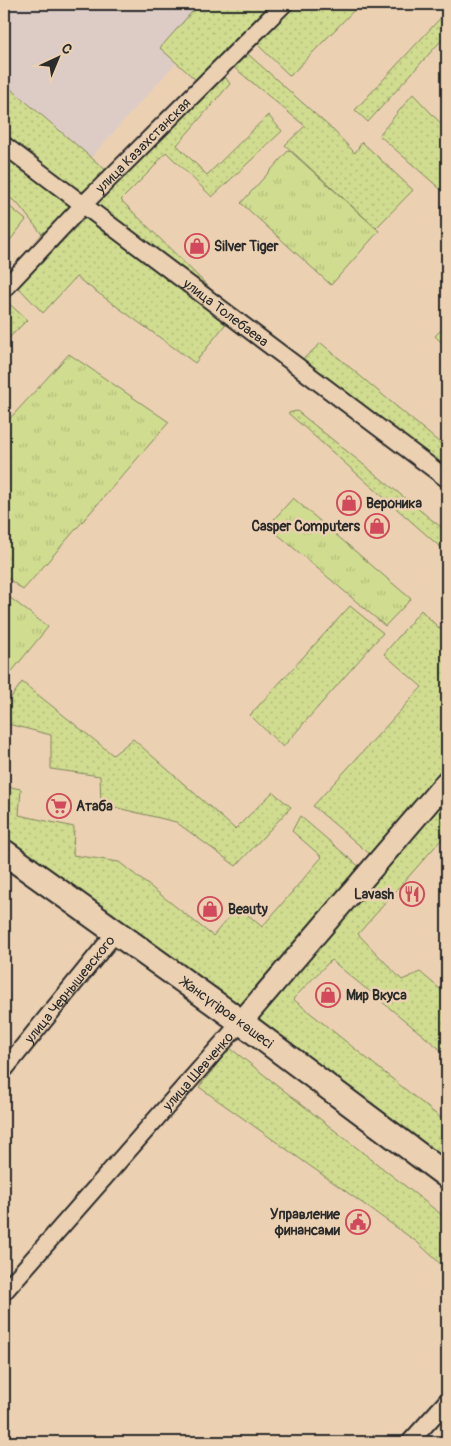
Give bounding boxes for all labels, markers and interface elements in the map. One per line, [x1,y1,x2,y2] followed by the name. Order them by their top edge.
[32,32,82,82] north arrow
[58,40,76,58] text: С
[91,94,194,197] street label: улица Казахстанская
[184,233,210,259] shop icon: Silver Tiger
[214,238,279,255] place label: Silver Tiger
[179,275,272,350] street label: улица Толебаева
[336,490,362,516] shop icon: Вероника
[366,495,422,512] place label: Вероника
[364,513,390,539] shop icon: Casper Computers
[251,518,361,535] place label: Casper Computers
[46,793,72,819] supermarket icon: Атаба
[76,798,113,815] place label: Атаба
[399,881,425,907] restaurant icon: Lavash
[354,886,394,903] place label: Lavash
[197,896,223,922] shop icon: Beauty
[228,901,268,918] place label: Beauty
[21,932,119,1048] street label: улица Чернышевского
[176,973,277,1052] street label: Жансүгіров көшесі
[315,982,341,1008] shop icon: Мир Вкуса
[346,987,407,1004] place label: Мир Вкуса
[159,1028,238,1115] street label: улица Шевченко
[270,1206,341,1239] place label: Управление финансами
[345,1209,371,1235] public building icon: Управление финансами

